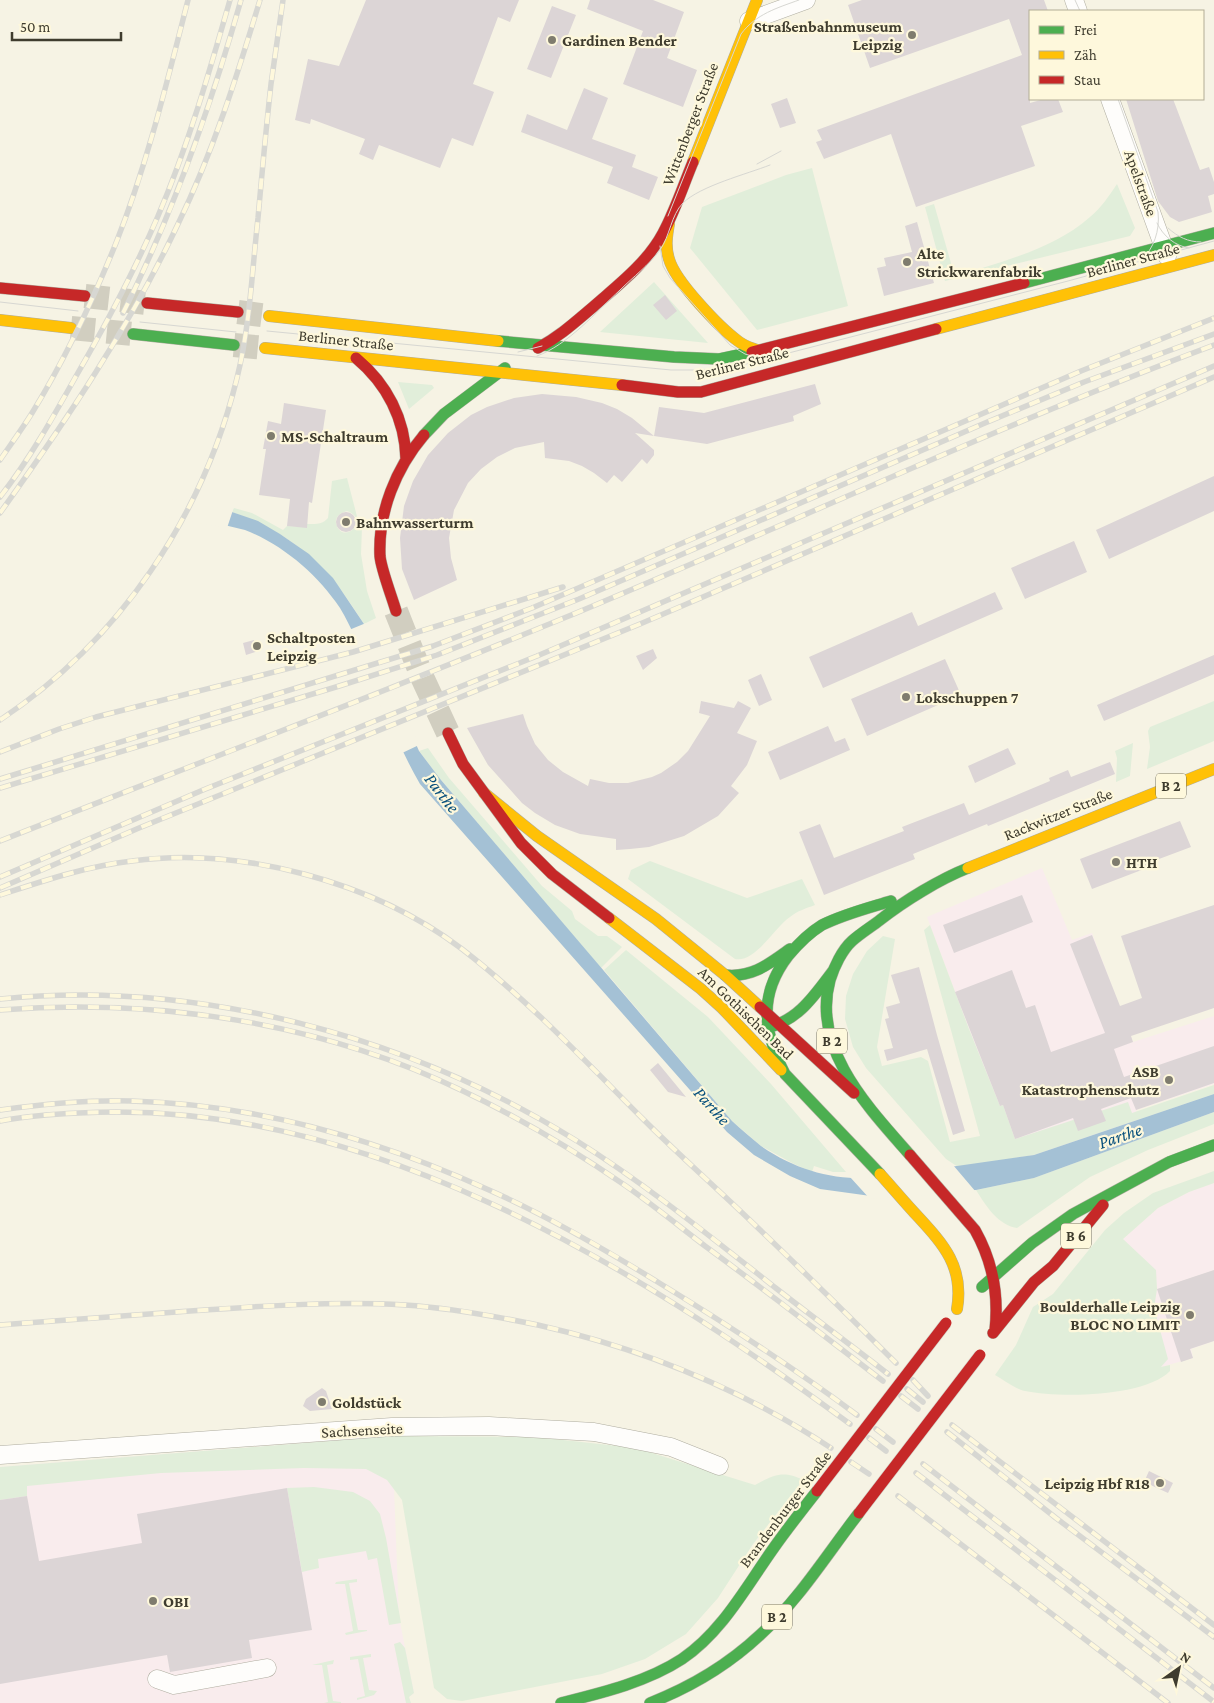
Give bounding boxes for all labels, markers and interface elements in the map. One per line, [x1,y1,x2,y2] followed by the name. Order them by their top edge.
[12,10,121,42] scale bar
[1029,10,1204,100] legend
[754,18,902,53] place label: Straßenbahnmuseum Leipzig
[20,19,50,35] text: 50 m
[1074,22,1097,38] text: Frei
[906,29,918,41] marker: Straßenbahnmuseum Leipzig
[562,32,678,49] place label: Gardinen Bender
[546,34,558,46] marker: Gardinen Bender
[1074,47,1097,63] text: Zäh
[659,60,722,188] street label: Wittenberger Straße
[1074,72,1101,88] text: Stau
[1120,148,1161,219] street label: Apelstraße
[1085,239,1181,281] street label: Berliner Straße
[916,245,1042,280] place label: Alte Strickwarenfabrik
[901,256,913,268] marker: Alte Strickwarenfabrik
[298,327,394,353] street label: Berliner Straße
[694,343,790,383] street label: Berliner Straße
[281,428,389,445] place label: MS-Schaltraum
[265,430,277,442] marker: MS-Schaltraum
[356,514,474,531] place label: Bahnwasserturm
[340,516,352,528] marker: Bahnwasserturm
[267,629,355,664] place label: Schaltposten Leipzig
[251,640,263,652] marker: Schaltposten Leipzig
[916,689,1019,706] place label: Lokschuppen 7
[900,691,912,703] marker: Lokschuppen 7
[420,769,464,817] water label: Parthe
[1156,774,1186,798] road number: B 2
[1001,785,1115,843] street label: Rackwitzer Straße
[1126,854,1158,871] place label: HTH
[1110,856,1122,868] marker: HTH
[695,963,798,1063] street label: Am Gothischen Bad
[817,1028,847,1054] road number: B 2
[1022,1063,1160,1098] place label: ASB Katastrophenschutz
[1163,1074,1175,1086] marker: ASB Katastrophenschutz
[690,1083,734,1129] water label: Parthe
[1096,1119,1144,1153] water label: Parthe
[1061,1224,1091,1248] road number: B 6
[1040,1298,1180,1333] place label: Boulderhalle Leipzig BLOC NO LIMIT
[1184,1309,1196,1321] marker: Boulderhalle Leipzig BLOC NO LIMIT
[332,1394,402,1411] place label: Goldstück
[316,1396,328,1408] marker: Goldstück
[321,1419,403,1441] street label: Sachsenseite
[736,1448,835,1571] street label: Brandenburger Straße
[1044,1475,1150,1492] place label: Leipzig Hbf R18
[1154,1477,1166,1489] marker: Leipzig Hbf R18
[163,1593,189,1610] place label: OBI
[147,1595,159,1607] marker: OBI
[762,1604,792,1630] road number: B 2
[1154,1643,1204,1693] north arrow
[1178,1648,1195,1667] text: N

